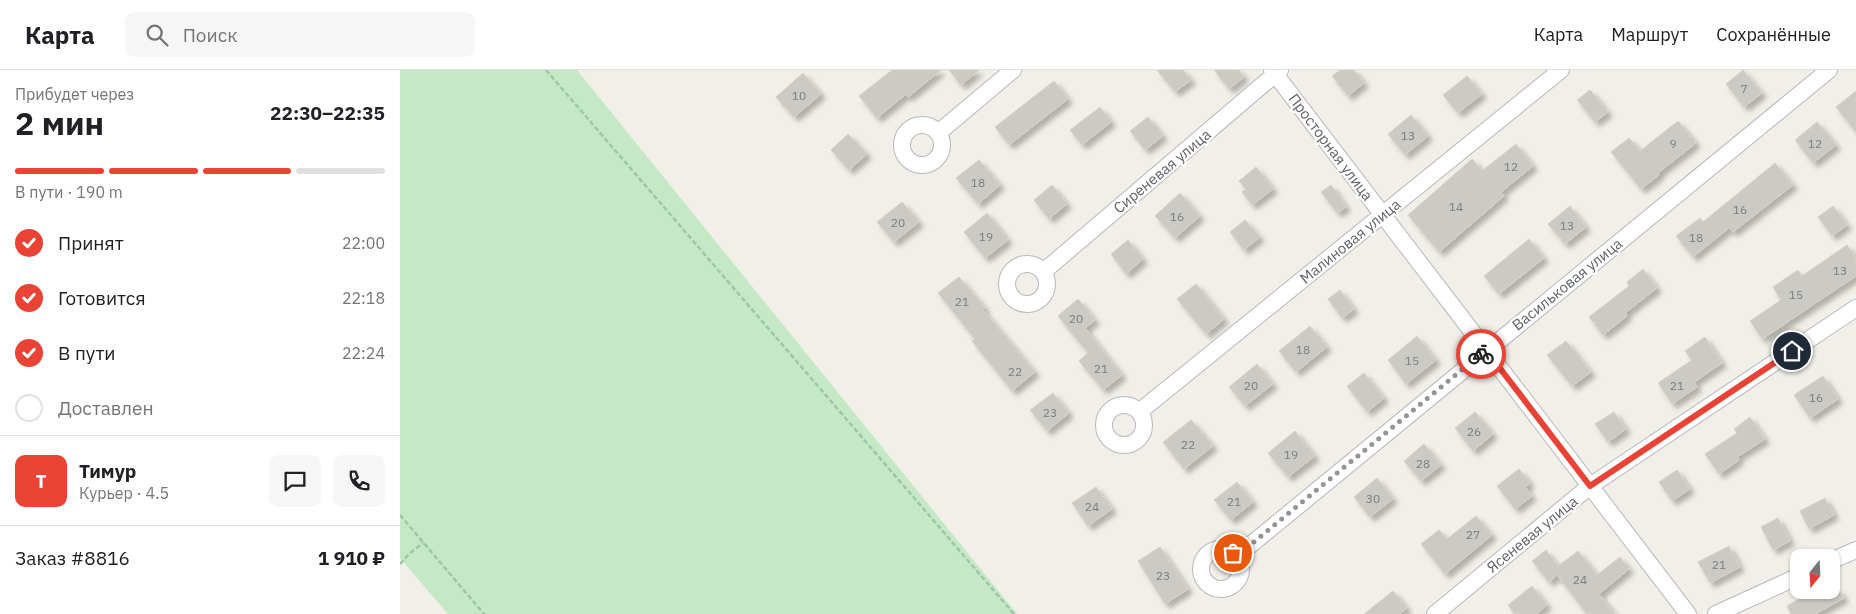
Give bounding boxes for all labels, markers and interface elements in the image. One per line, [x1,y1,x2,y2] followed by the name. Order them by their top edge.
[125,12,475,57] search box
[25,19,95,51] text: Карта
[143,21,171,49] icon: search
[183,23,238,47] text: Поиск
[1534,23,1583,46] text: Карта
[1611,23,1688,46] text: Маршрут
[1716,23,1831,46] text: Сохранённые
[1740,81,1748,96] house number: 7
[15,84,134,104] text: Прибудет через
[792,88,806,103] house number: 10
[1285,90,1377,204] street label: Просторная улица
[270,101,385,125] text: 22:30–22:35
[15,102,104,144] text: 2 мин
[1109,125,1215,217] street label: Сиреневая улица
[1401,128,1415,143] house number: 13
[1669,136,1677,151] house number: 9
[1808,136,1822,151] house number: 12
[1504,159,1518,174] house number: 12
[971,175,985,190] house number: 18
[15,182,123,202] text: В пути · 190 m
[1296,195,1404,287] street label: Малиновая улица
[1449,199,1463,214] house number: 14
[1733,202,1747,217] house number: 16
[1170,209,1184,224] house number: 16
[891,215,905,230] house number: 20
[1560,218,1574,233] house number: 13
[15,229,43,257] icon: check
[979,229,993,244] house number: 19
[1689,230,1703,245] house number: 18
[58,231,124,255] text: Принят
[342,233,385,253] text: 22:00
[1508,234,1626,334] street label: Васильковая улица
[1833,263,1847,278] house number: 13
[15,284,43,312] icon: check
[58,286,146,310] text: Готовится
[1789,287,1803,302] house number: 15
[342,288,385,308] text: 22:18
[955,294,969,309] house number: 21
[1069,311,1083,326] house number: 20
[1456,329,1506,379] courier
[1771,330,1813,372] pin
[1778,337,1806,365] icon: home
[15,339,43,367] icon: check
[1467,340,1495,368] icon: bike
[58,341,116,365] text: В пути
[1296,342,1310,357] house number: 18
[342,343,385,363] text: 22:24
[1405,353,1419,368] house number: 15
[1094,361,1108,376] house number: 21
[1008,364,1022,379] house number: 22
[1244,378,1258,393] house number: 20
[1670,378,1684,393] house number: 21
[1809,390,1823,405] house number: 16
[58,396,154,420] text: Доставлен
[1043,405,1057,420] house number: 23
[1467,424,1481,439] house number: 26
[1181,437,1195,452] house number: 22
[1284,447,1298,462] house number: 19
[269,455,321,507] button: chat
[333,455,385,507] button: phone
[1416,456,1430,471] house number: 28
[79,459,136,483] text: Тимур
[35,469,47,493] text: Т
[79,483,169,503] text: Курьер · 4.5
[1366,491,1380,506] house number: 30
[1483,491,1581,577] street label: Ясеневая улица
[1227,494,1241,509] house number: 21
[1085,499,1099,514] house number: 24
[1466,527,1480,542] house number: 27
[1212,532,1254,574] pin
[1219,539,1247,567] icon: bag
[15,546,130,570] text: Заказ #8816
[318,546,385,570] text: 1 910 ₽
[1790,549,1840,599] north arrow
[1790,549,1840,599] map controls
[1712,557,1726,572] house number: 21
[1156,568,1170,583] house number: 23
[1573,572,1587,587] house number: 24

